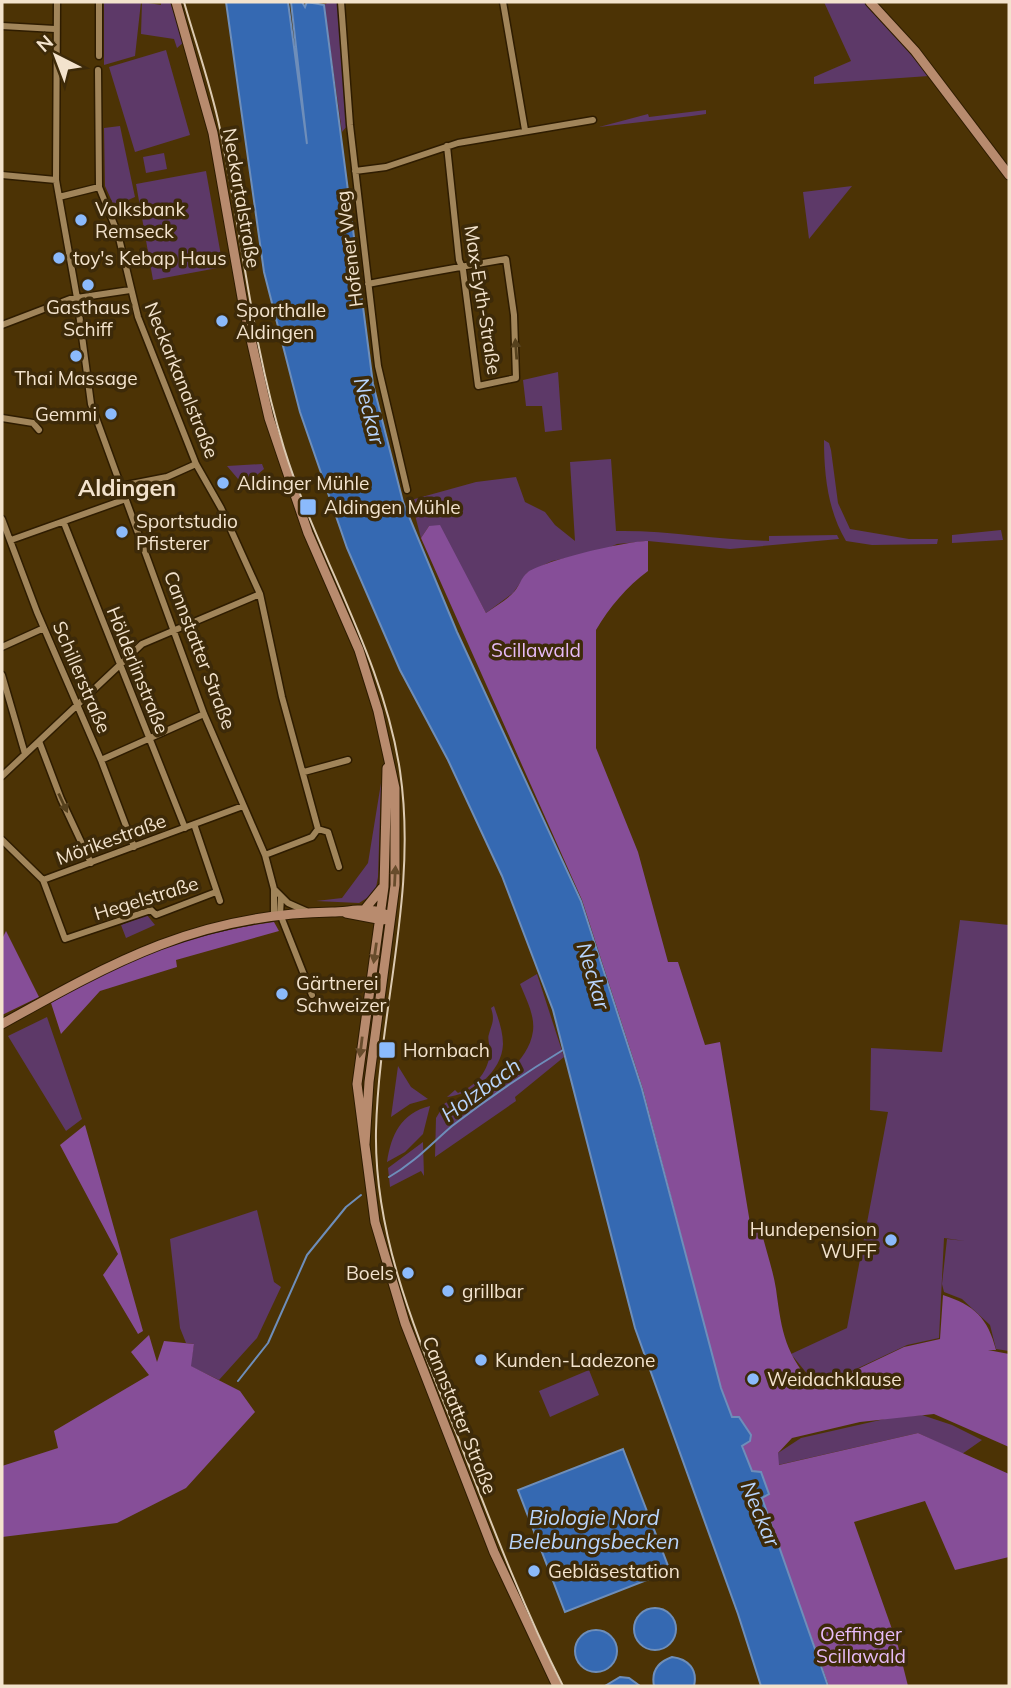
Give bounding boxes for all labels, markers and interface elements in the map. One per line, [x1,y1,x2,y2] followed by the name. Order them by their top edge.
[21,21,91,91] north arrow
[31,30,58,57] text: N
[218,126,266,270] street label: Neckartalstraße
[330,190,368,308] street label: Hofener Weg
[95,197,185,243] place label: Volksbank Remseck
[73,212,89,228] marker: Volksbank Remseck
[459,223,507,377] street label: Max-Eyth-Straße
[73,246,227,270] place label: toy's Kebap Haus
[51,250,67,266] marker: toy's Kebap Haus
[80,277,96,293] marker: Gasthaus Schiff
[46,295,130,341] place label: Gasthaus Schiff
[140,298,224,462] street label: Neckarkanalstraße
[236,298,326,344] place label: Sporthalle Aldingen
[214,313,230,329] marker: Sporthalle Aldingen
[510,338,521,360] one-way arrow
[68,348,84,364] marker: Thai Massage
[14,366,138,390] place label: Thai Massage
[349,374,392,448] water label: Neckar
[35,402,97,426] place label: Gemmi
[103,406,119,422] marker: Gemmi
[237,471,369,495] place label: Aldinger Mühle
[78,473,176,502] district label: Aldingen
[215,475,231,491] marker: Aldinger Mühle
[324,495,461,519] place label: Aldingen Mühle
[298,497,318,517] marker: Aldingen Mühle
[136,509,238,555] place label: Sportstudio Pfisterer
[114,524,130,540] marker: Sportstudio Pfisterer
[159,567,241,733] street label: Cannstatter Straße
[102,603,174,737] street label: Hölderlinstraße
[48,617,116,737] street label: Schillerstraße
[491,638,581,662] park label: Scillawald
[57,793,69,813] one-way arrow
[53,808,169,870] street label: Mörikestraße
[390,865,401,887] one-way arrow
[91,871,201,925] street label: Hegelstraße
[572,939,617,1014] water label: Neckar
[369,942,380,964] one-way arrow
[296,971,387,1017] place label: Gärtnerei Schweizer
[274,986,290,1002] marker: Gärtnerei Schweizer
[355,1037,366,1059] one-way arrow
[403,1038,490,1062] place label: Hornbach
[377,1040,397,1060] marker: Hornbach
[436,1052,525,1127] water label: Holzbach
[750,1217,877,1263] place label: Hundepension WUFF
[883,1232,899,1248] marker: Hundepension WUFF
[346,1261,394,1285] place label: Boels
[400,1265,416,1281] marker: Boels
[462,1279,524,1303] place label: grillbar
[440,1283,456,1299] marker: grillbar
[417,1333,503,1497] street label: Cannstatter Straße
[495,1348,655,1372] place label: Kunden-Ladezone
[473,1352,489,1368] marker: Kunden-Ladezone
[767,1367,902,1391] place label: Weidachklause
[745,1371,761,1387] marker: Weidachklause
[736,1477,787,1551] water label: Neckar
[509,1504,679,1554] water label: Biologie Nord Belebungsbecken
[548,1559,680,1583] place label: Gebläsestation
[526,1563,542,1579] marker: Gebläsestation
[816,1622,906,1668] park label: Oeffinger Scillawald

